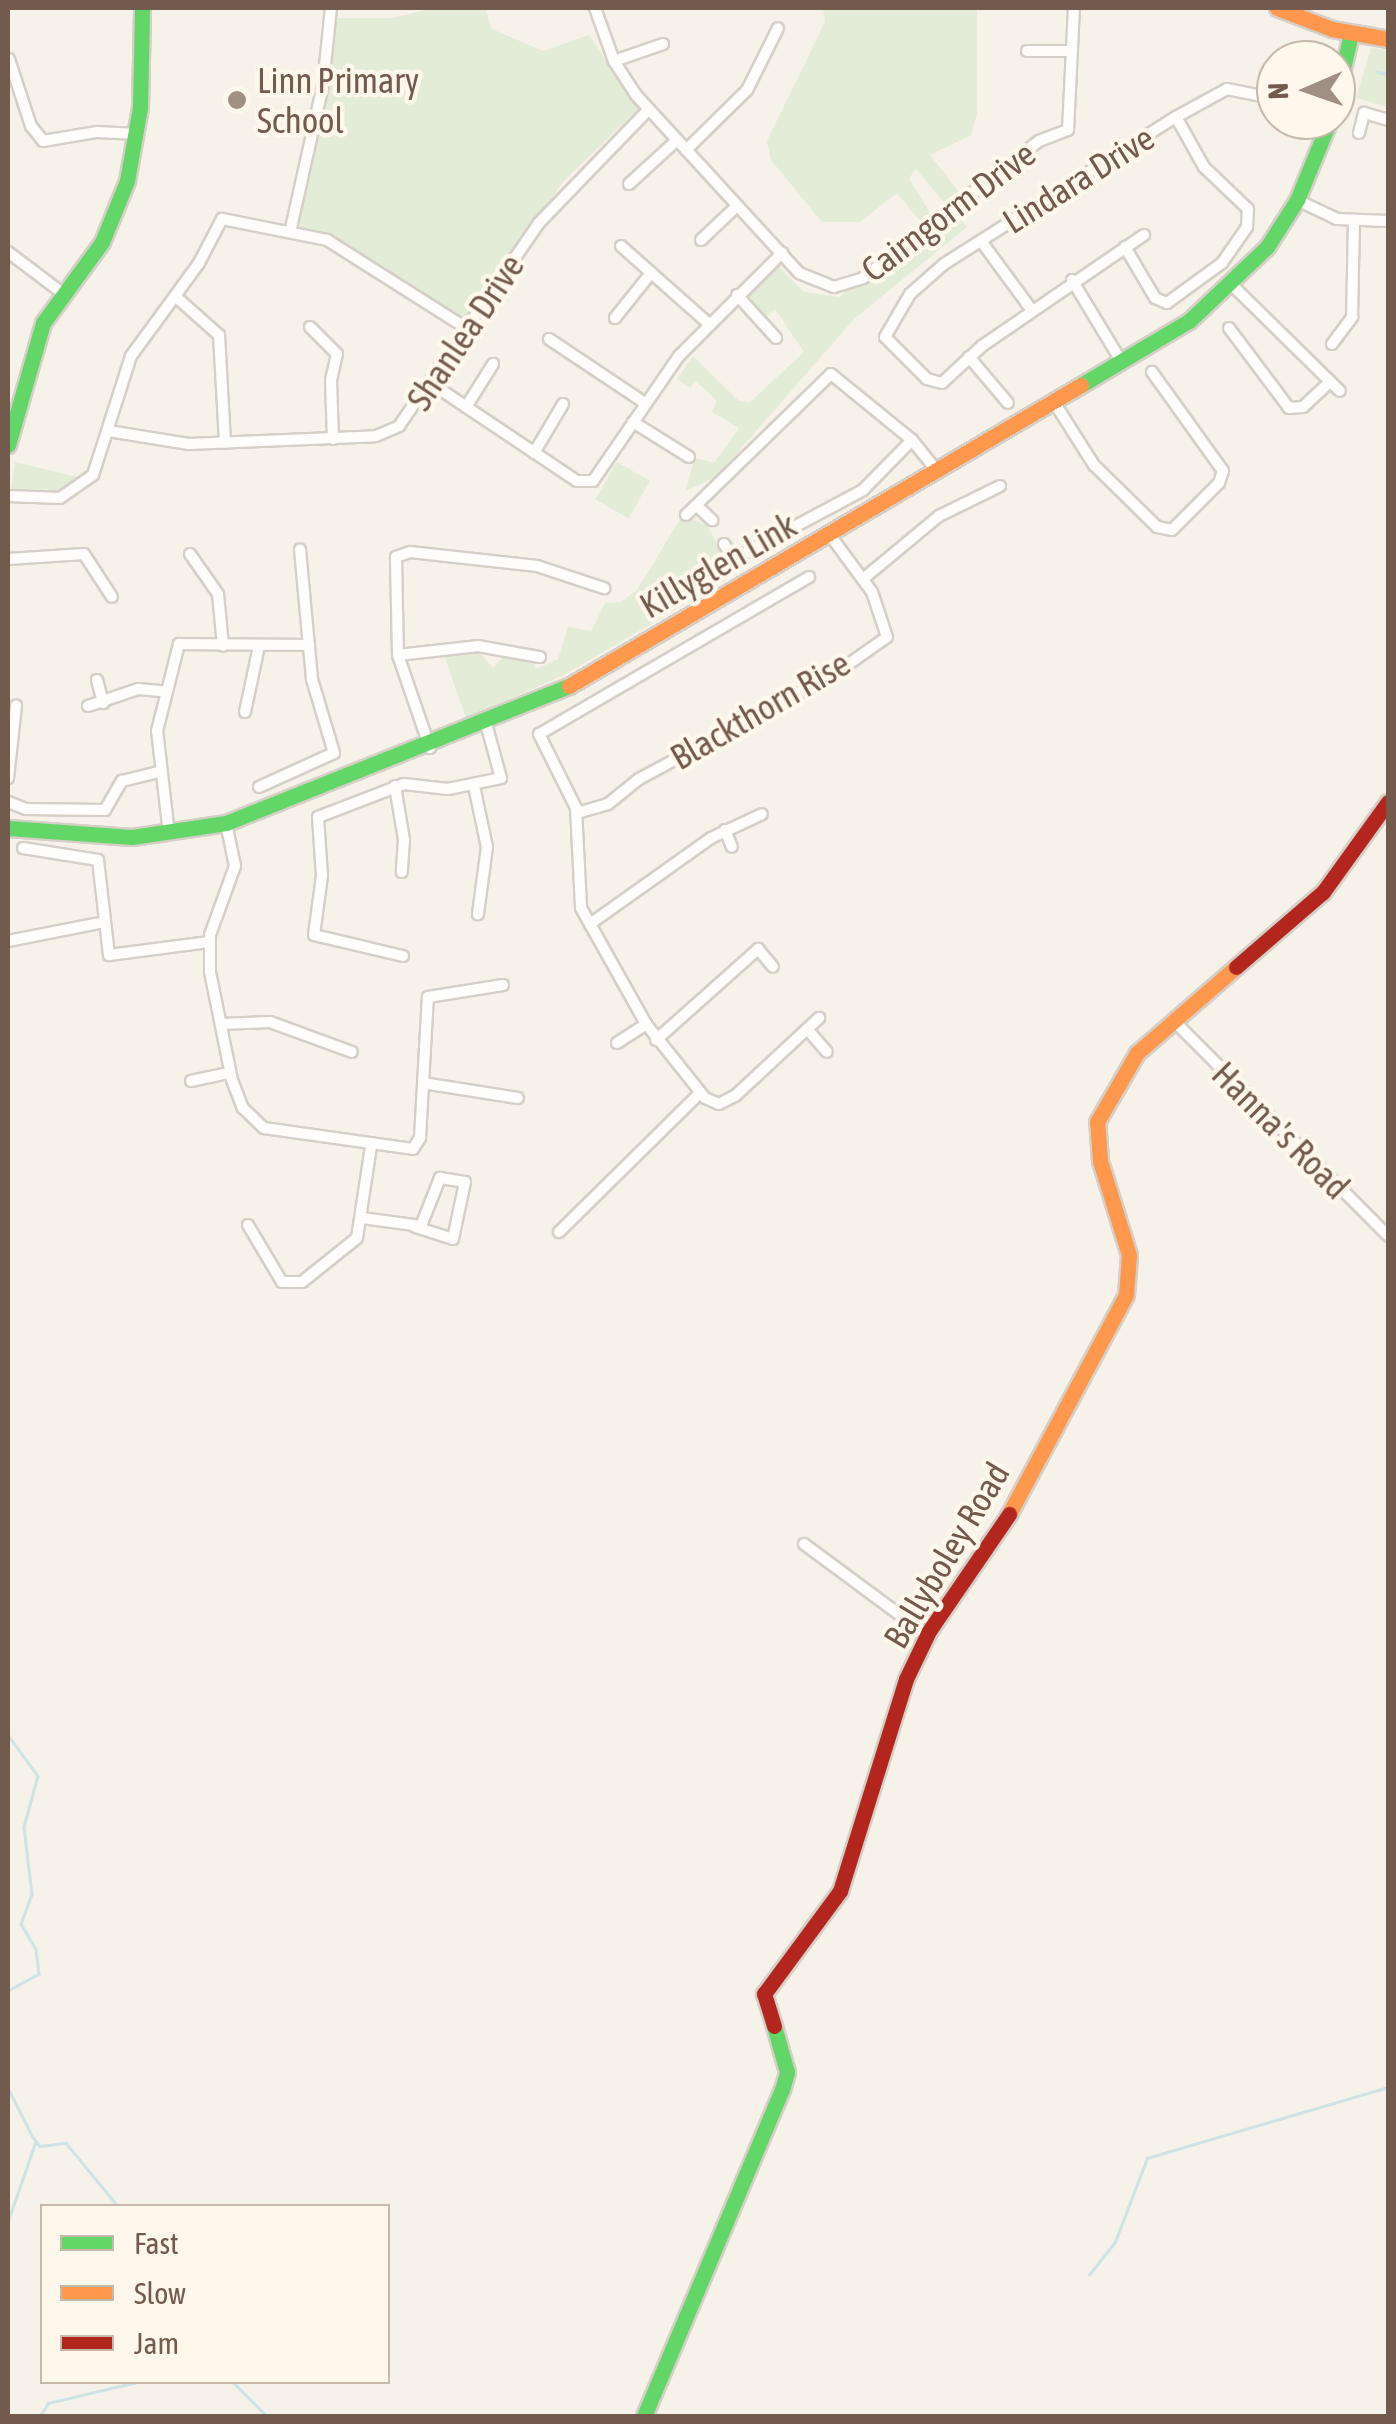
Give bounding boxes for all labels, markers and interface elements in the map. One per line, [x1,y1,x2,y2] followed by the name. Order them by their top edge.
[1256,40,1356,140] north arrow
[257,59,419,141] place label: Linn Primary School
[1262,82,1294,100] text: N
[226,89,248,111] marker: Linn Primary School
[995,116,1161,242] street label: Lindara Drive
[853,132,1043,290] street label: Cairngorm Drive
[398,246,532,418] street label: Shanlea Drive
[632,503,804,627] street label: Killyglen Link
[663,642,857,778] street label: Blackthorn Rise
[1204,1053,1358,1207] street label: Hanna's Road
[874,1455,1018,1655] street label: Ballyboley Road
[40,2204,390,2384] legend
[134,2226,179,2260] text: Fast
[134,2276,186,2310] text: Slow
[134,2326,179,2360] text: Jam

